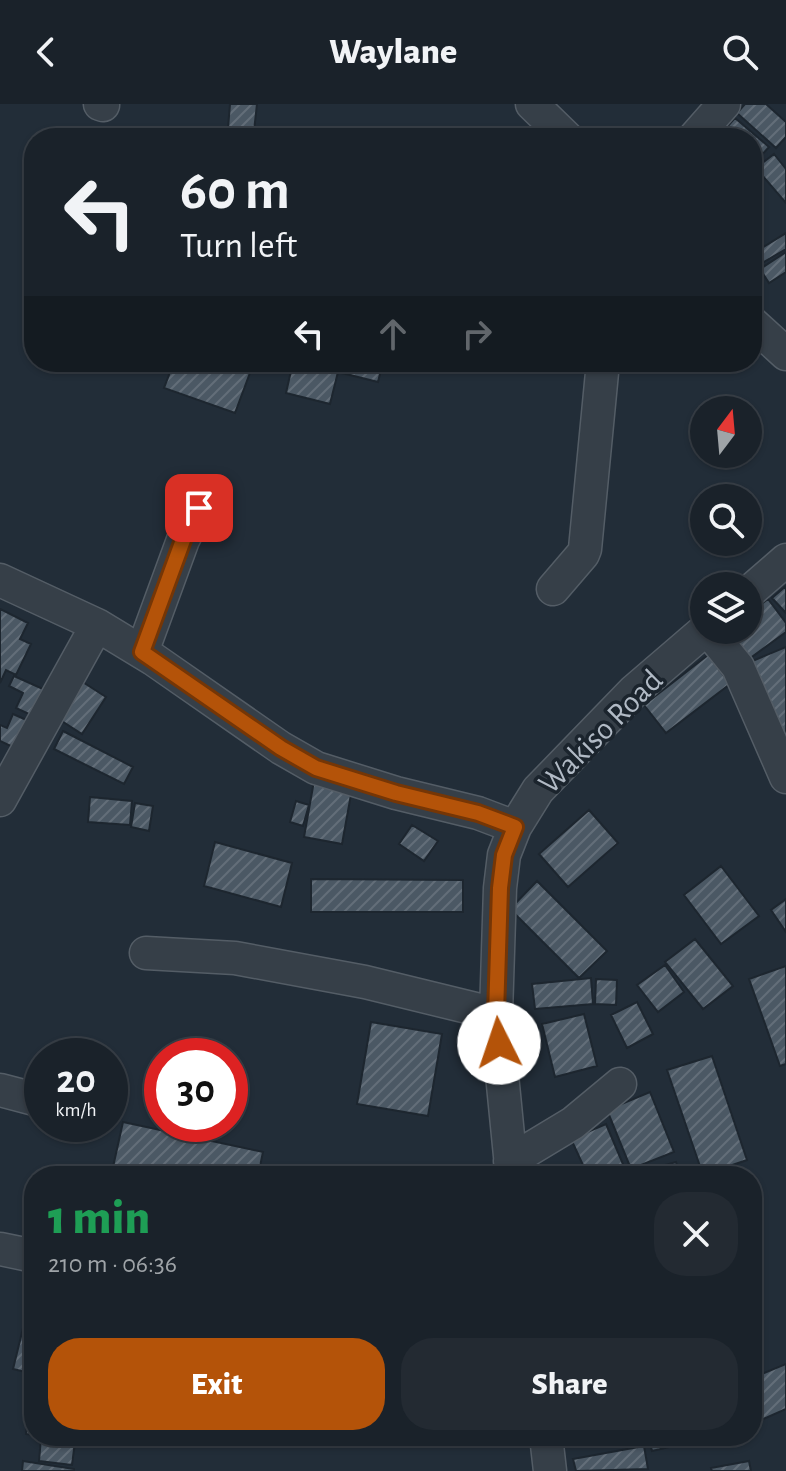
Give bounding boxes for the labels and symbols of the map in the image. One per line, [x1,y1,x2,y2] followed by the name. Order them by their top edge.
[690,396,762,468] north arrow
[165,474,233,542] pin
[533,664,669,800] street label: Wakiso Road
[457,1001,541,1085] position arrow
[144,1038,248,1142] speed limit sign: 30

